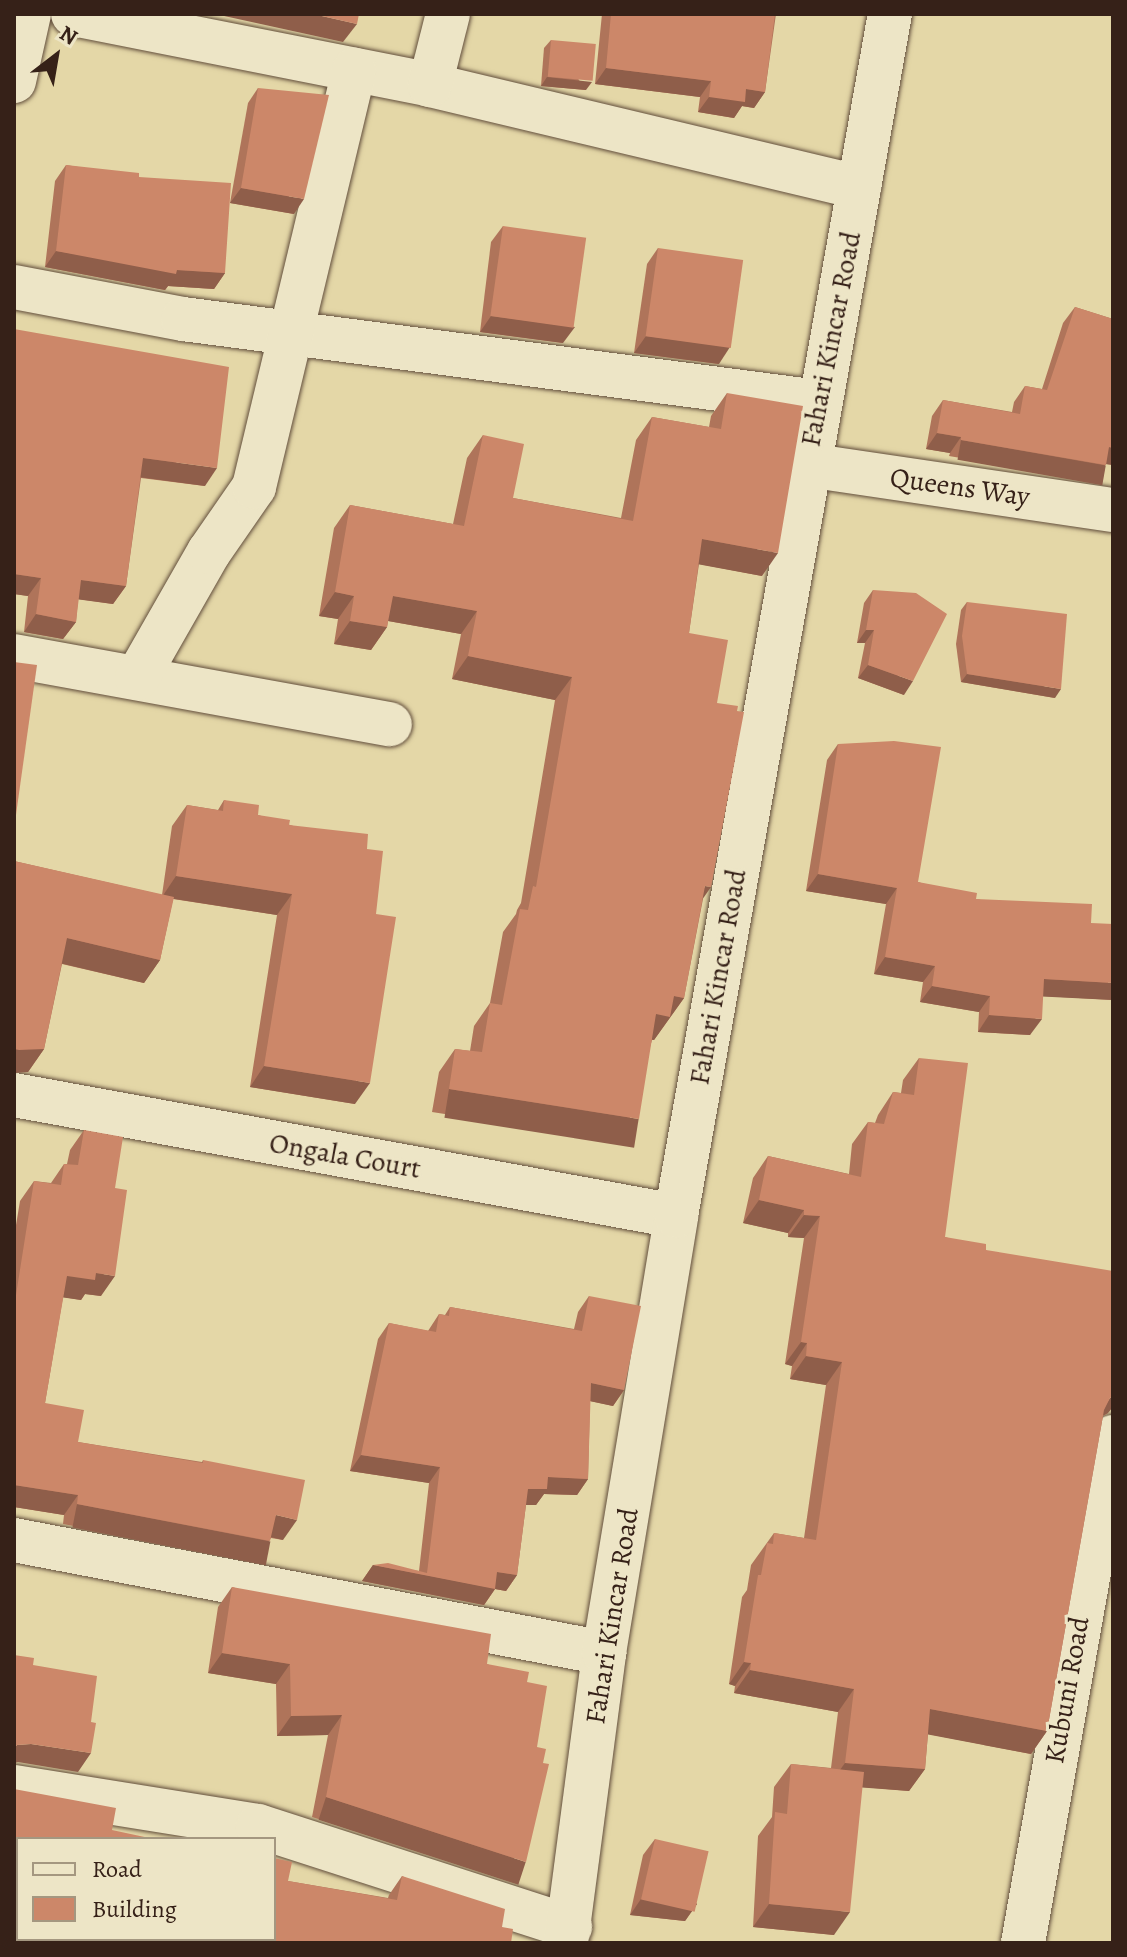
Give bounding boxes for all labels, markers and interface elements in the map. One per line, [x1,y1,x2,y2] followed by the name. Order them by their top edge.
[16,16,96,96] north arrow
[54,18,83,52] text: N
[794,229,868,449] street label: Fahari Kincar Road
[888,461,1032,513] street label: Queens Way
[682,867,754,1087] street label: Fahari Kincar Road
[267,1126,423,1186] street label: Ongala Court
[578,1506,646,1726] street label: Fahari Kincar Road
[1038,1614,1096,1766] street label: Kubuni Road
[16,1837,276,1941] legend
[92,1853,142,1885] text: Road
[92,1893,177,1925] text: Building

